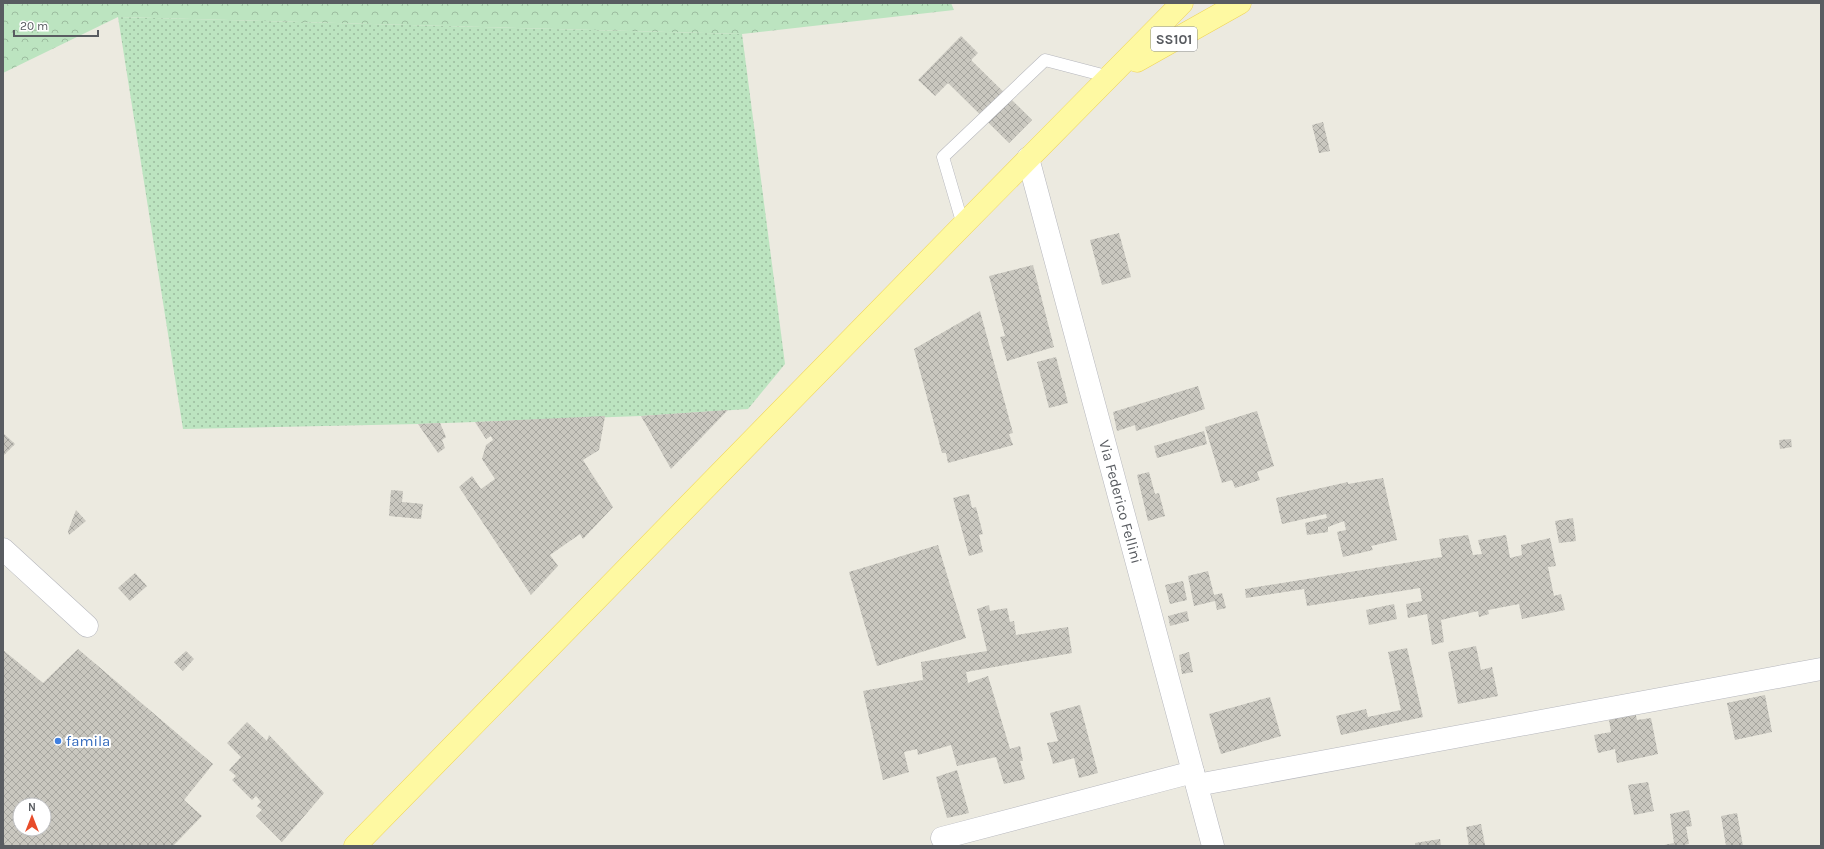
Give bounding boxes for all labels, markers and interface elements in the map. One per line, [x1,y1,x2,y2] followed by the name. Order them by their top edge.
[14,12,98,38] scale bar
[20,19,48,33] text: 20 m
[1151,27,1197,51] road number: SS101
[1095,438,1146,566] street label: Via Federico Fellini
[66,732,110,750] place label: famila
[53,736,63,746] marker: famila
[12,797,52,837] north arrow
[28,801,36,814] text: N

